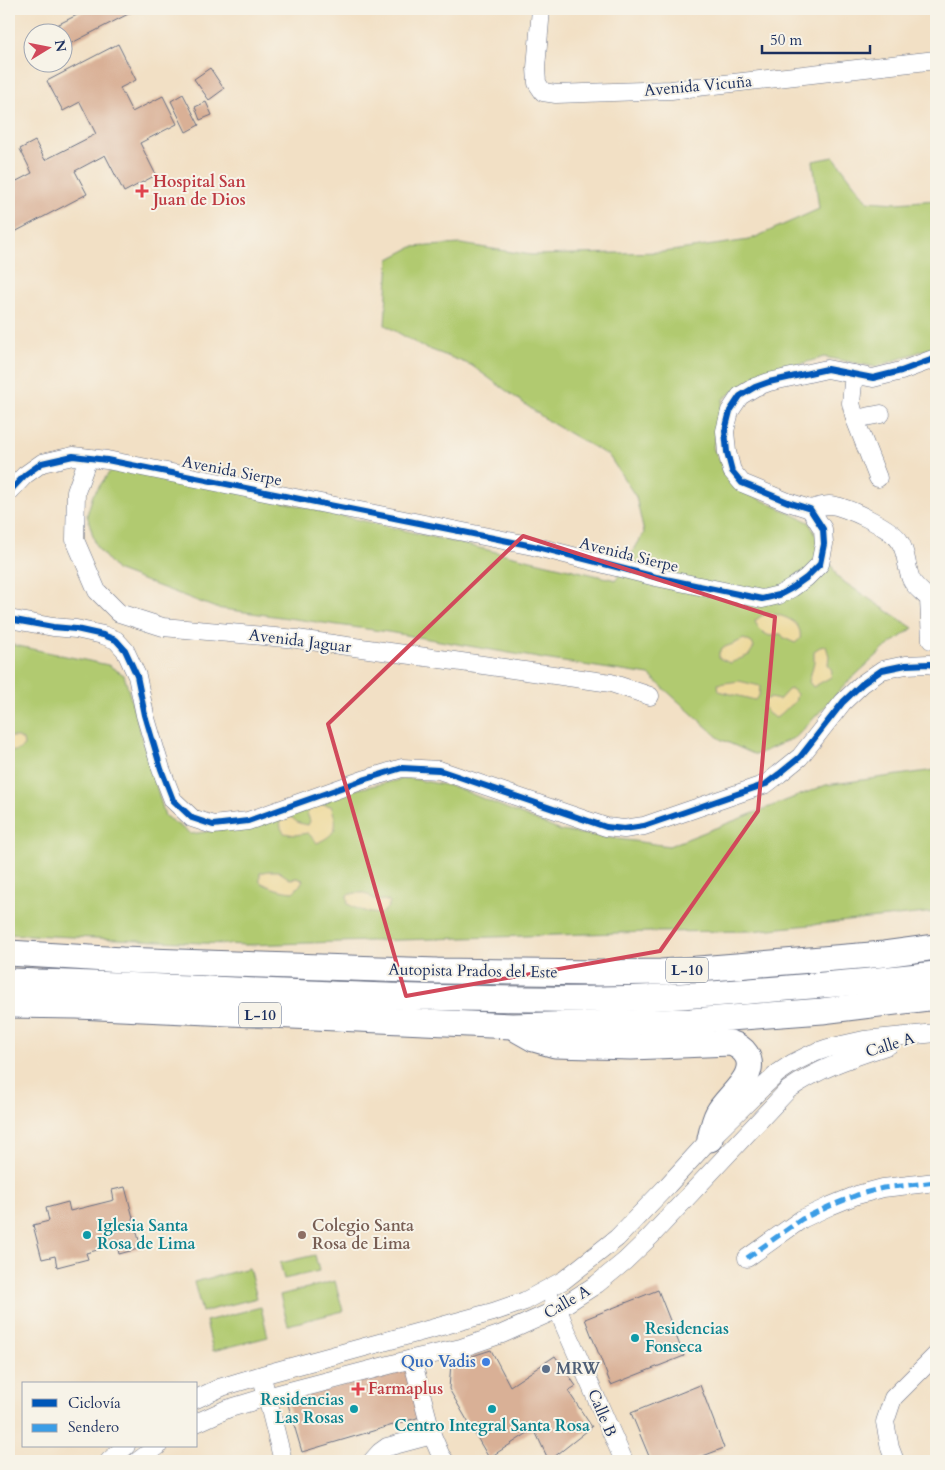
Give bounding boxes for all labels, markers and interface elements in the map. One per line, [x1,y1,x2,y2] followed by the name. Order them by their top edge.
[22,22,72,72] north arrow
[762,22,870,54] scale bar
[770,30,802,50] text: 50 m
[50,38,71,53] text: N
[643,70,753,102] street label: Avenida Vicuña
[151,171,247,211] place label: Hospital San Juan de Dios
[135,184,149,198] marker: Hospital San Juan de Dios
[180,451,284,491] street label: Avenida Sierpe
[577,532,681,578] street label: Avenida Sierpe
[248,624,353,658] street label: Avenida Jaguar
[666,958,708,982] road number: L-10
[388,959,558,983] street label: Autopista Prados del Este
[239,1002,281,1028] road number: L-10
[863,1027,918,1063] street label: Calle A
[97,1215,196,1255] place label: Iglesia Santa Rosa de Lima
[312,1215,414,1255] place label: Colegio Santa Rosa de Lima
[81,1229,93,1241] marker: Iglesia Santa Rosa de Lima
[296,1229,308,1241] marker: Colegio Santa Rosa de Lima
[540,1280,595,1324] street label: Calle A
[645,1318,729,1358] place label: Residencias Fonseca
[629,1332,641,1344] marker: Residencias Fonseca
[401,1351,476,1373] place label: Quo Vadis
[480,1356,492,1368] marker: Quo Vadis
[556,1358,601,1380] place label: MRW
[540,1363,552,1375] marker: MRW
[368,1378,443,1400] place label: Farmaplus
[22,1382,198,1448] legend
[352,1383,364,1395] marker: Farmaplus
[582,1386,622,1440] street label: Calle B
[260,1389,344,1429] place label: Residencias Las Rosas
[68,1393,121,1413] text: Ciclovía
[348,1403,360,1415] marker: Residencias Las Rosas
[486,1403,498,1415] marker: Centro Integral Santa Rosa
[394,1415,590,1437] place label: Centro Integral Santa Rosa
[68,1417,119,1437] text: Sendero

